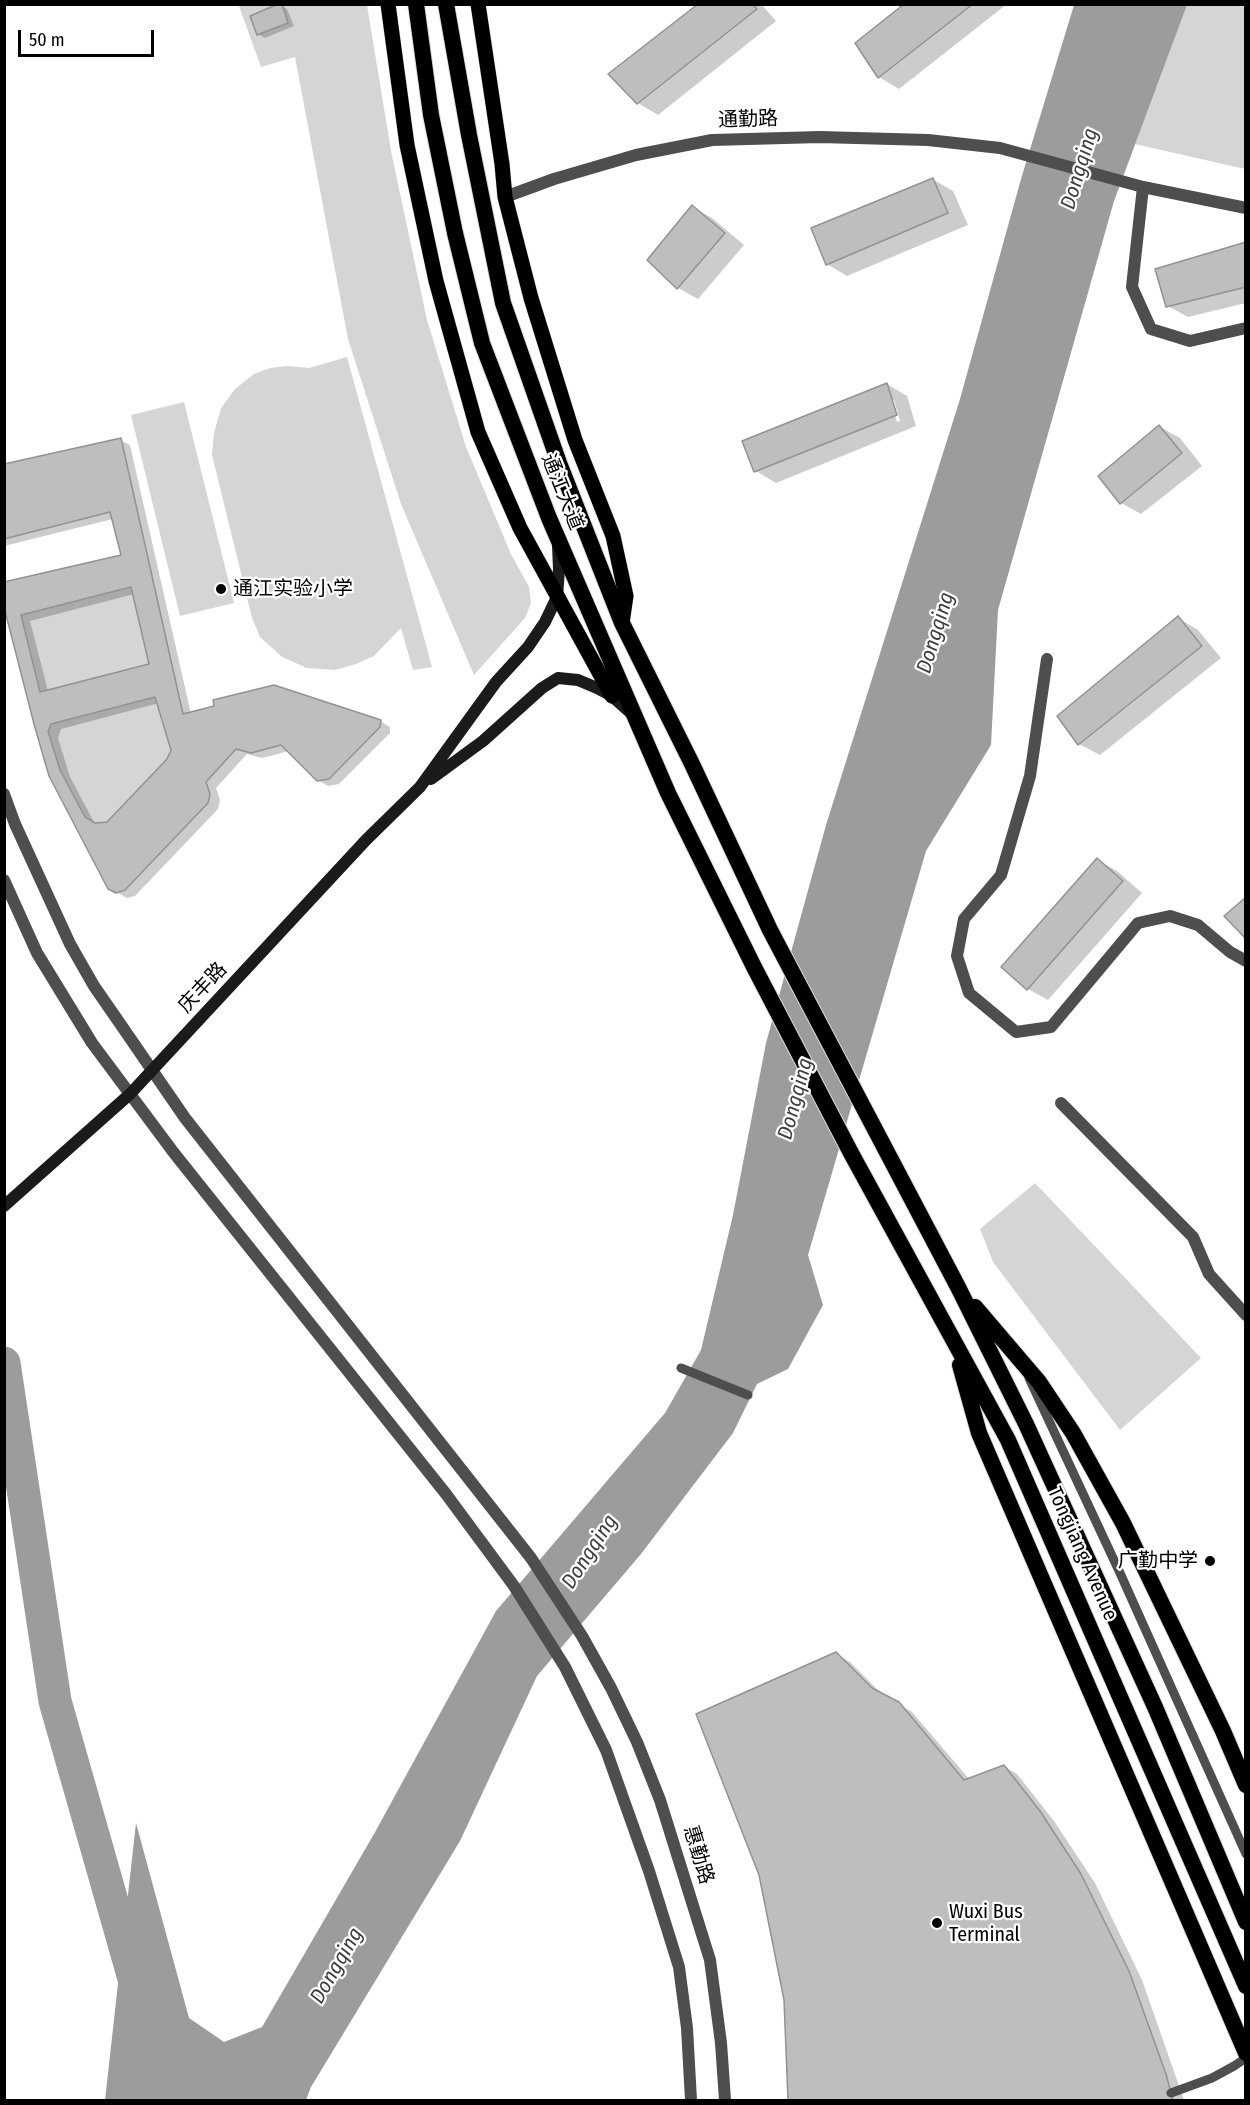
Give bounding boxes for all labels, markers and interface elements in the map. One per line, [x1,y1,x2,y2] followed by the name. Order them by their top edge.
[21,18,158,56] scale bar
[29,29,65,51] text: 50 m
[718,107,778,133] street label: 通勤路
[1056,125,1104,213] water label: Dongqing
[536,450,588,534] street label: 通江大道
[233,577,353,601] place label: 通江实验小学
[214,582,228,596] marker: 通江实验小学
[912,589,960,677] water label: Dongqing
[174,958,232,1018] street label: 庆丰路
[773,1055,819,1143] water label: Dongqing
[1042,1484,1122,1624] street label: Tongjiang Avenue
[557,1510,623,1594] water label: Dongqing
[1118,1549,1198,1573] place label: 广勤中学
[1203,1554,1217,1568] marker: 广勤中学
[678,1823,718,1887] street label: 惠勤路
[949,1900,1023,1947] place label: Wuxi Bus Terminal
[930,1916,944,1930] marker: Wuxi Bus Terminal
[305,1924,369,2008] water label: Dongqing

